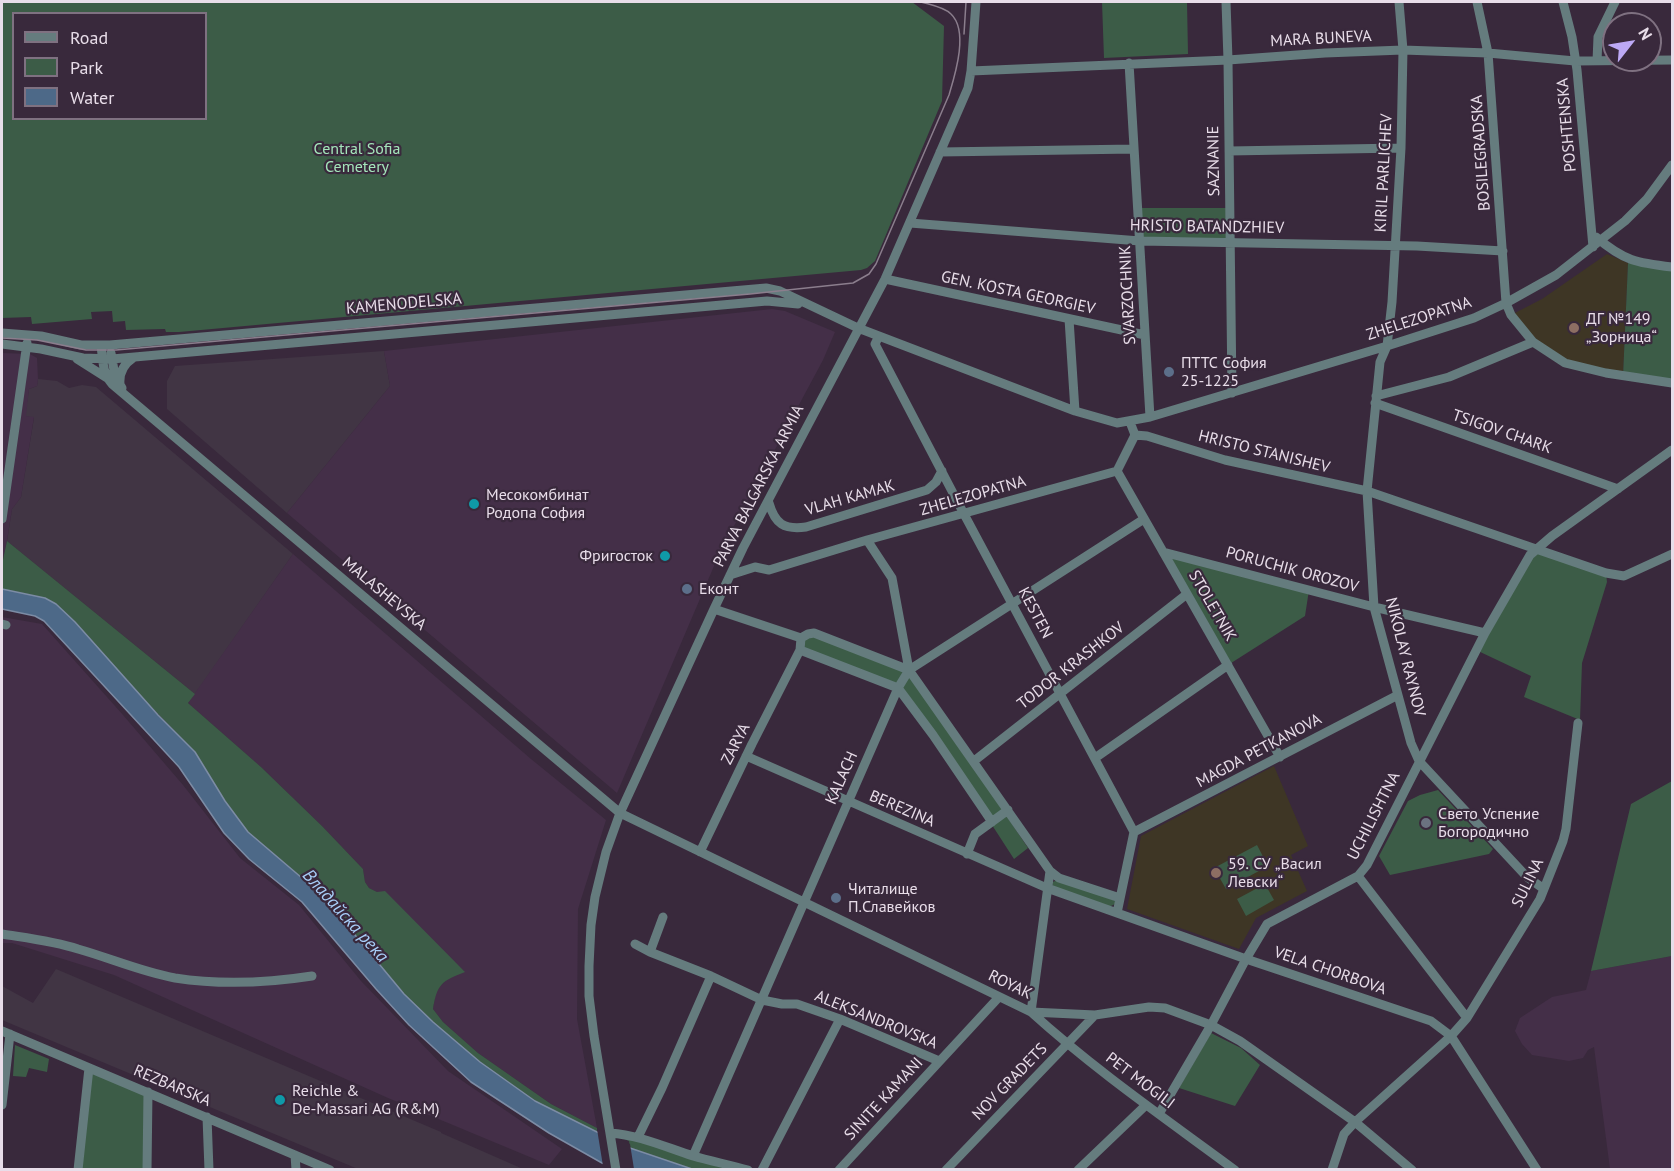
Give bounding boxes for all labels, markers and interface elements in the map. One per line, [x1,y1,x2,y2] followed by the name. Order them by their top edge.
[12,12,207,120] legend
[1602,12,1662,72] north arrow
[1634,24,1657,43] text: N
[70,26,108,49] text: Road
[1270,27,1372,51] street label: MARA BUNEVA
[70,56,103,79] text: Park
[1553,77,1581,173] street label: POSHTENSKA
[70,86,114,109] text: Water
[1467,94,1495,212] street label: BOSILEGRADSKA
[1371,113,1397,233] street label: KIRIL PARLICHEV
[1204,126,1224,196] street label: SAZNANIE
[314,139,400,177] park label: Central Sofia Cemetery
[1130,216,1284,238] street label: HRISTO BATANDZHIEV
[1116,245,1140,345] street label: SVARZOCHNIK
[939,267,1097,319] street label: GEN. KOSTA GEORGIEV
[345,289,463,319] street label: KAMENODELSKA
[1364,293,1474,345] street label: ZHELEZOPATNA
[1586,309,1657,347] place label: ДГ №149 „Зорница“
[1567,321,1581,335] marker: ДГ №149 „Зорница“
[1181,353,1267,391] place label: ПТТС София 25-1225
[1162,365,1176,379] marker: ПТТС София 25-1225
[710,402,808,570] street label: PARVA BALGARSKA ARMIA
[1450,406,1554,458] street label: TSIGOV CHARK
[1196,426,1332,478] street label: HRISTO STANISHEV
[918,472,1028,520] street label: ZHELEZOPATNA
[803,476,897,520] street label: VLAH KAMAK
[486,485,589,523] place label: Месокомбинат Родопа София
[467,497,481,511] marker: Месокомбинат Родопа София
[1224,543,1360,597] street label: PORUCHIK OROZOV
[580,546,653,566] place label: Фригосток
[658,549,672,563] marker: Фригосток
[338,553,430,635] street label: MALASHEVSKA
[1184,567,1240,645] street label: STOLETNIK
[699,579,739,599] place label: Еконт
[680,582,694,596] marker: Еконт
[1014,584,1056,642] street label: KESTEN
[1381,596,1429,718] street label: NIKOLAY RAYNOV
[1014,618,1128,714] street label: TODOR KRASHKOV
[1193,710,1325,792] street label: MAGDA PETKANOVA
[718,720,754,768] street label: ZARYA
[822,749,862,807] street label: KALACH
[1344,769,1404,863] street label: UCHILISHTNA
[866,787,938,831] street label: BEREZINA
[1438,804,1539,842] place label: Свето Успение Богородично
[1419,816,1433,830] marker: Свето Успение Богородично
[1228,854,1322,892] place label: 59. СУ „Васил Левски“
[1508,855,1548,911] street label: SULINA
[298,865,392,967] water label: Владайска река
[1209,866,1223,880] marker: 59. СУ „Васил Левски“
[848,879,935,917] place label: Читалище П.Славейков
[829,891,843,905] marker: Читалище П.Славейков
[1271,943,1389,999] street label: VELA CHORBOVA
[985,966,1035,1004] street label: ROYAK
[812,987,940,1053] street label: ALEKSANDROVSKA
[969,1040,1051,1124] street label: NOV GRADETS
[1102,1049,1178,1113] street label: PET MOGILI
[841,1054,927,1144] street label: SINITE KAMANI
[130,1061,214,1111] street label: REZBARSKA
[292,1081,440,1119] place label: Reichle & De-Massari AG (R&M)
[273,1093,287,1107] marker: Reichle & De-Massari AG (R&M)

